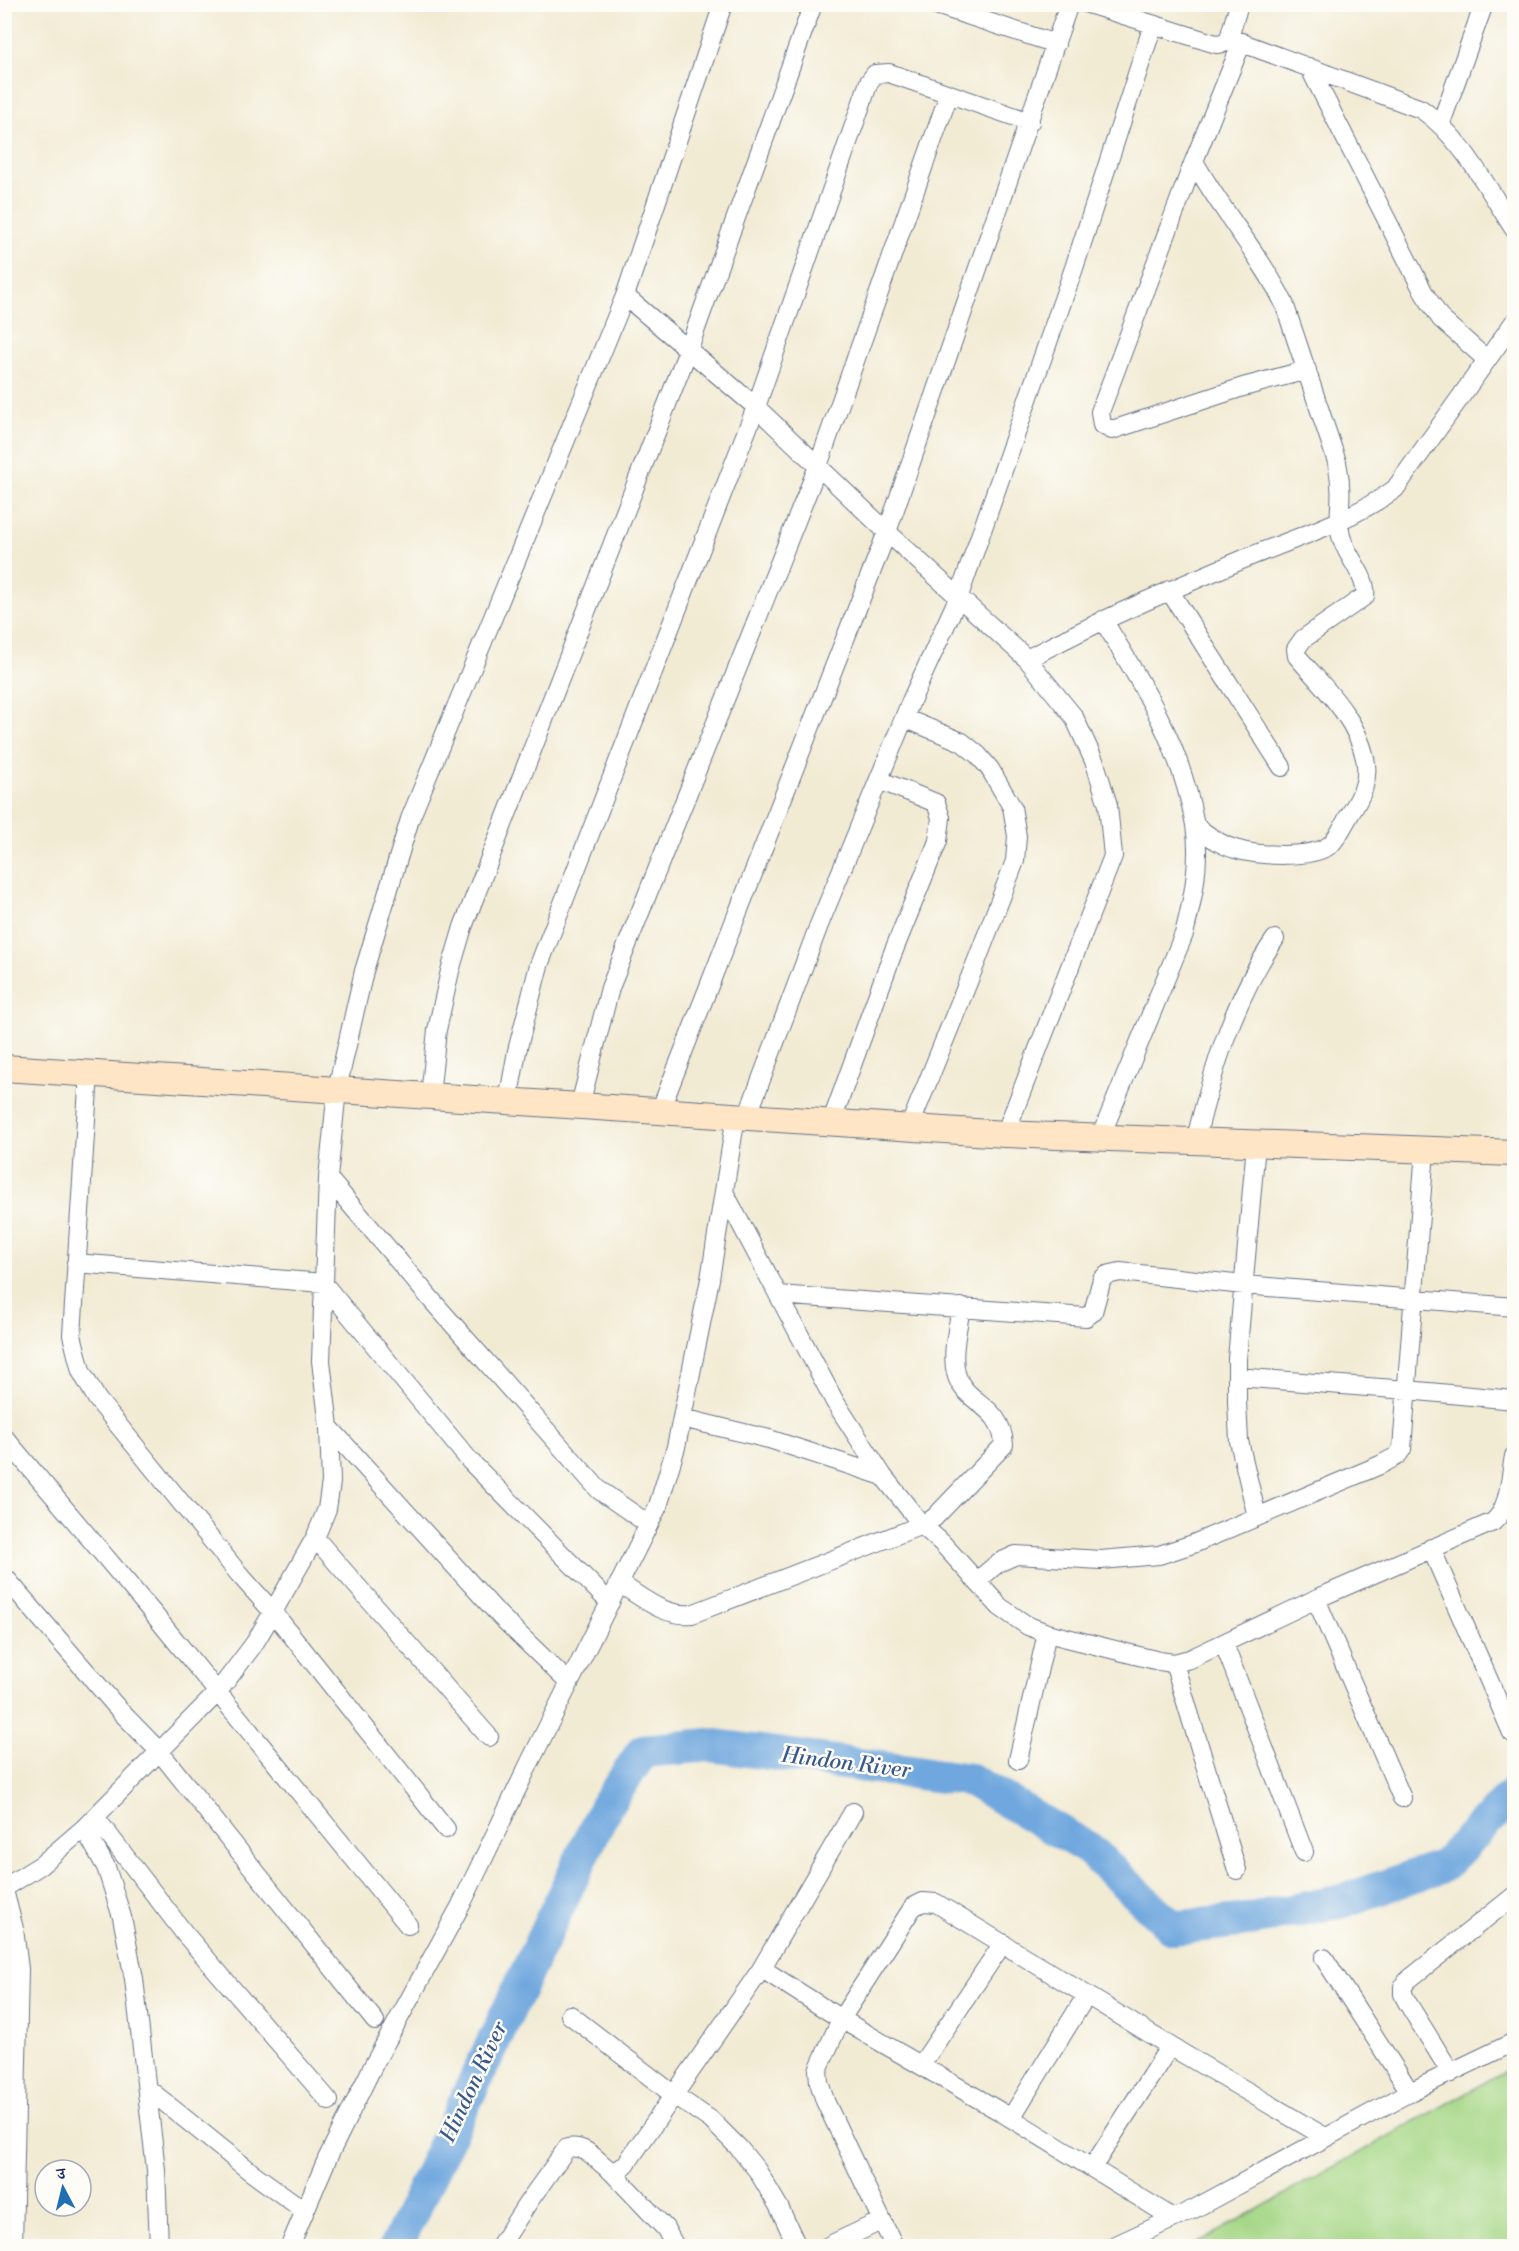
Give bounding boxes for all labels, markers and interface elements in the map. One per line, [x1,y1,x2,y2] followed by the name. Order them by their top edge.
[779,1742,913,1784] water label: Hindon River
[434,2017,514,2148] water label: Hindon River
[33,2158,93,2218] north arrow
[55,2163,68,2185] text: उ

